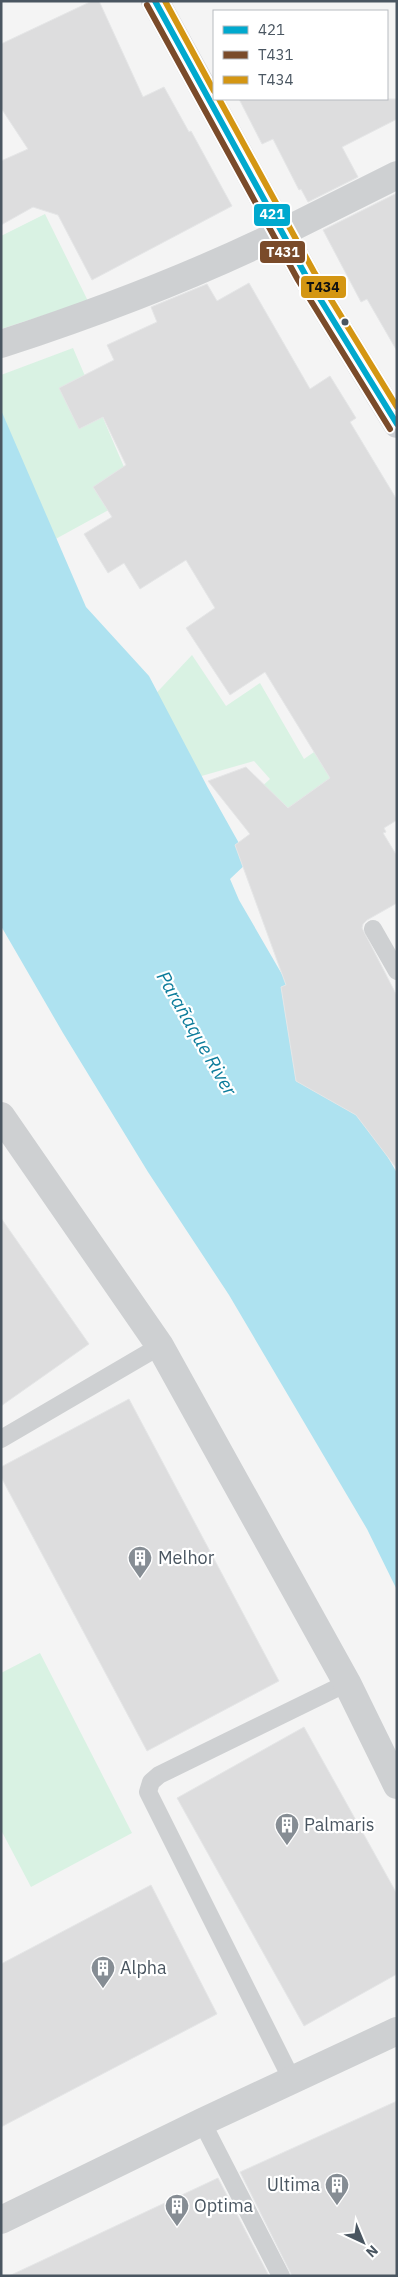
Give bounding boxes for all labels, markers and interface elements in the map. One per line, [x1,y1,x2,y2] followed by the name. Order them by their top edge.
[213,10,388,100] legend
[258,20,285,39] text: 421
[258,45,294,64] text: T431
[258,70,294,89] text: T434
[253,203,291,227] line badge: 421
[259,205,285,223] text: 421
[259,240,306,264] line badge: T431
[266,243,300,261] text: T431
[300,275,347,299] line badge: T434
[306,278,340,296] text: T434
[340,317,350,327] unlabelled marker
[152,966,243,1101] water label: Parañaque River
[127,1545,153,1579] building icon: Melhor
[158,1546,215,1569] place label: Melhor
[274,1812,300,1846] building icon: Palmaris
[304,1813,374,1836] place label: Palmaris
[90,1955,116,1989] building icon: Alpha
[120,1956,167,1979] place label: Alpha
[324,2172,350,2206] building icon: Ultima
[267,2173,320,2196] place label: Ultima
[164,2193,190,2227] building icon: Optima
[194,2194,254,2217] place label: Optima
[338,2217,388,2267] north arrow
[362,2241,382,2261] text: N

